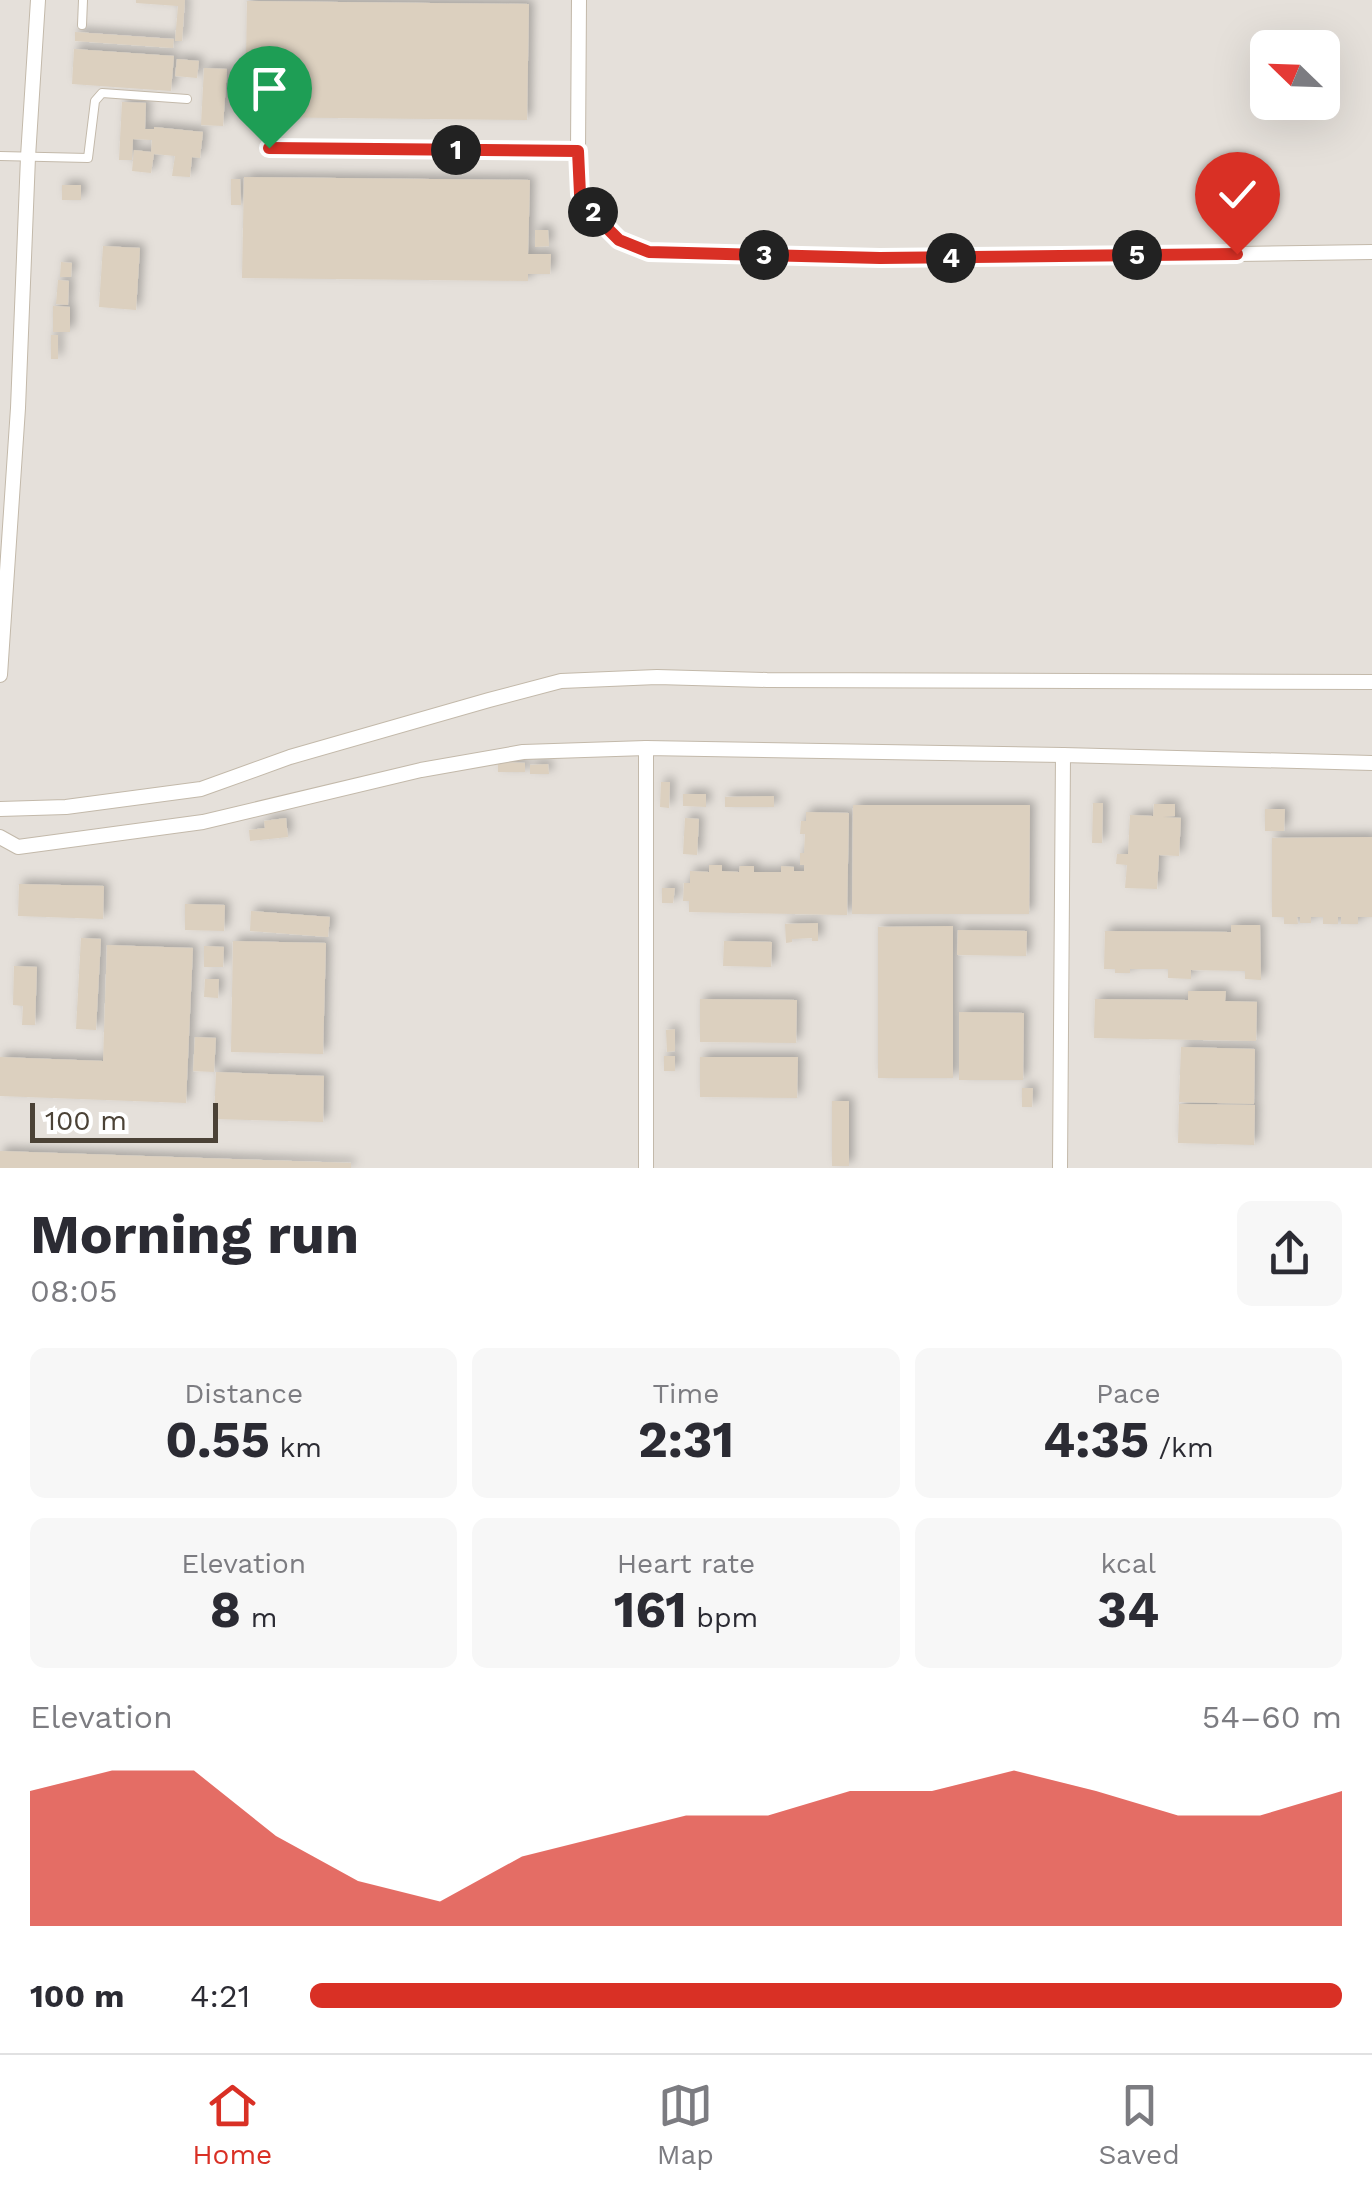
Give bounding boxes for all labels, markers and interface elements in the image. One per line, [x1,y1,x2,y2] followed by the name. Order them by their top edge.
[1250,30,1340,120] north arrow
[1250,30,1340,120] map controls
[227,46,312,149] pin
[242,61,297,116] icon: arrive
[431,125,481,175] pin: 1
[450,133,462,166] text: 1
[1195,152,1280,255] pin
[1210,167,1265,222] icon: check
[568,187,618,237] pin: 2
[585,195,601,228] text: 2
[739,230,789,280] pin: 3
[1112,230,1162,280] pin: 5
[926,233,976,283] pin: 4
[756,238,772,271] text: 3
[1129,238,1145,271] text: 5
[942,241,960,274] text: 4
[30,1098,218,1142] scale bar
[45,1104,127,1137] text: 100 m
[1237,1201,1342,1306] button: share
[30,1202,359,1266] text: Morning run
[30,1272,118,1310] text: 08:05
[184,1377,303,1410] text: Distance
[653,1377,719,1410] text: Time
[1096,1377,1161,1410] text: Pace
[165,1410,270,1469] text: 0.55
[638,1410,734,1469] text: 2:31
[1043,1410,1149,1469] text: 4:35
[270,1431,322,1464] text: km
[1149,1431,1214,1464] text: /km
[181,1547,306,1580] text: Elevation
[617,1547,755,1580] text: Heart rate
[1101,1547,1156,1580] text: kcal
[210,1580,241,1639] text: 8
[614,1580,687,1639] text: 161
[1097,1580,1159,1639] text: 34
[241,1601,277,1634] text: m
[687,1601,758,1634] text: bpm
[30,1698,173,1736] text: Elevation
[1202,1698,1342,1736] text: 54–60 m
[30,1977,124,2015] text: 100 m
[190,1977,250,2015] text: 4:21
[192,2078,272,2171] tab: Home
[657,2078,714,2171] tab: Map
[1098,2078,1180,2171] tab: Saved

